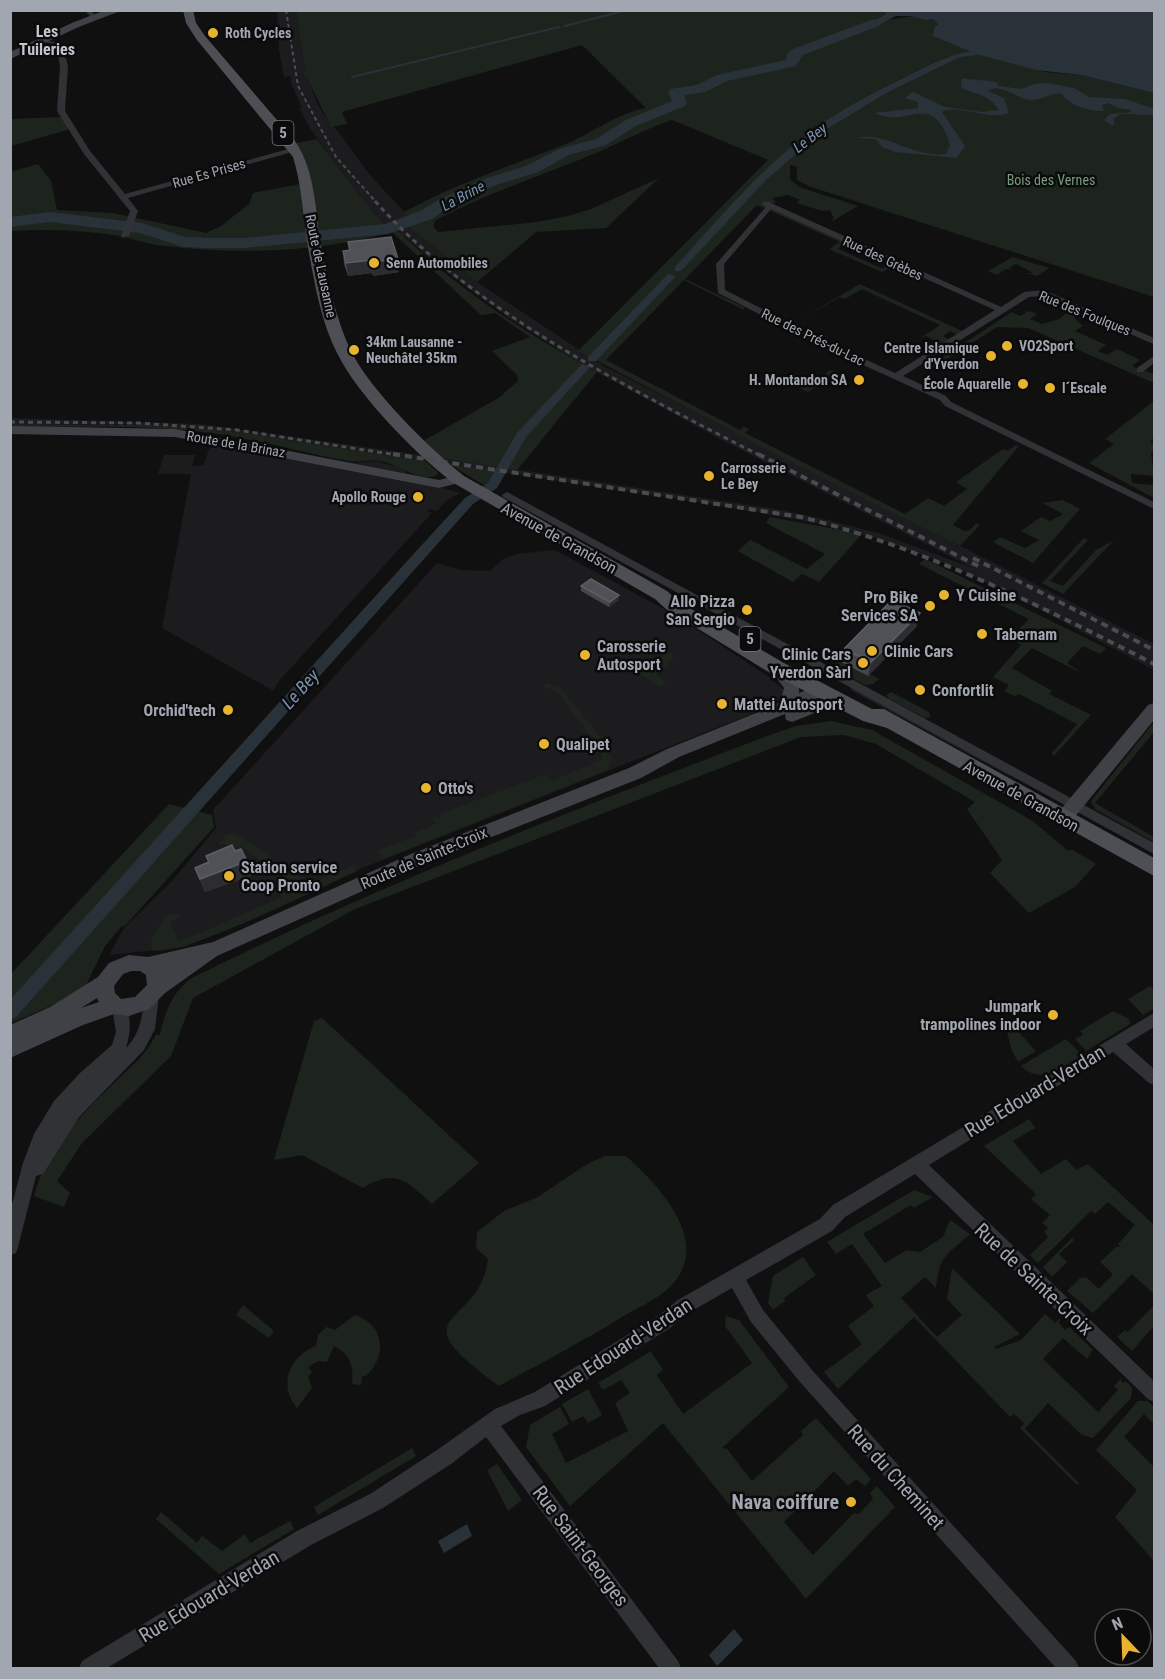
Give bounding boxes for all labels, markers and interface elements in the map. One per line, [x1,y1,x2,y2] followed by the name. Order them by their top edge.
[19,22,75,59] district label: Les Tuileries
[225,25,291,41] place label: Roth Cycles
[206,26,220,40] marker: Roth Cycles
[789,119,831,157] water label: Le Bey
[272,121,294,145] road number: 5
[171,155,247,191] street label: Rue Es Prises
[1007,172,1095,188] park label: Bois des Vernes
[438,177,488,215] water label: La Brine
[302,213,340,320] street label: Route de Lausanne
[841,233,925,283] street label: Rue des Grèbes
[386,255,488,271] place label: Senn Automobiles
[367,256,381,270] marker: Senn Automobiles
[1037,287,1133,339] street label: Rue des Foulques
[759,305,867,369] street label: Rue des Prés-du-Lac
[366,334,462,366] place label: 34km Lausanne - Neuchâtel 35km
[1019,338,1073,354] place label: VO2Sport
[1000,339,1014,353] marker: VO2Sport
[884,340,979,372] place label: Centre Islamique d'Yverdon
[347,343,361,357] marker: 34km Lausanne - Neuchâtel 35km
[984,349,998,363] marker: Centre Islamique d'Yverdon
[749,372,848,388] place label: H. Montandon SA
[852,373,866,387] marker: H. Montandon SA
[924,375,1011,392] place label: École Aquarelle
[1016,377,1030,391] marker: École Aquarelle
[1062,380,1107,396] place label: l´Escale
[1043,381,1057,395] marker: l´Escale
[185,427,287,461] street label: Route de la Brinaz
[721,460,786,492] place label: Carrosserie Le Bey
[702,469,716,483] marker: Carrosserie Le Bey
[331,489,406,505] place label: Apollo Rouge
[411,490,425,504] marker: Apollo Rouge
[498,498,620,578] street label: Avenue de Grandson
[956,586,1017,605] place label: Y Cuisine
[841,588,918,625] place label: Pro Bike Services SA
[937,588,951,602] marker: Y Cuisine
[666,592,735,629] place label: Allo Pizza San Sergio
[923,599,937,613] marker: Pro Bike Services SA
[740,603,754,617] marker: Allo Pizza San Sergio
[994,625,1057,644] place label: Tabernam
[740,627,760,651] road number: 5
[975,627,989,641] marker: Tabernam
[597,637,666,674] place label: Carosserie Autosport
[884,642,953,661] place label: Clinic Cars
[865,644,879,658] marker: Clinic Cars
[770,645,851,682] place label: Clinic Cars Yverdon Sàrl
[578,648,592,662] marker: Carosserie Autosport
[856,656,870,670] marker: Clinic Cars Yverdon Sàrl
[277,665,323,713] water label: Le Bey
[932,681,994,700] place label: Confortlit
[913,683,927,697] marker: Confortlit
[734,695,843,714] place label: Mattei Autosport
[715,697,729,711] marker: Mattei Autosport
[144,701,216,720] place label: Orchid'tech
[221,703,235,717] marker: Orchid'tech
[556,735,610,754] place label: Qualipet
[537,737,551,751] marker: Qualipet
[960,756,1082,836] street label: Avenue de Grandson
[438,779,474,798] place label: Otto's
[419,781,433,795] marker: Otto's
[358,823,490,893] street label: Route de Sainte-Croix
[241,858,337,895] place label: Station service Coop Pronto
[222,869,236,883] marker: Station service Coop Pronto
[920,997,1041,1034] place label: Jumpark trampolines indoor
[1046,1008,1060,1022] marker: Jumpark trampolines indoor
[961,1040,1109,1142] street label: Rue Edouard-Verdan
[970,1218,1098,1340] street label: Rue de Sainte-Croix
[550,1293,696,1399] street label: Rue Edouard-Verdan
[842,1419,950,1535] street label: Rue du Cheminet
[528,1481,634,1611] street label: Rue Saint-Georges
[731,1490,839,1514] place label: Nava coiffure
[844,1495,858,1509] marker: Nava coiffure
[135,1545,283,1647] street label: Rue Edouard-Verdan
[1093,1607,1153,1667] north arrow
[1109,1613,1126,1634] text: N

